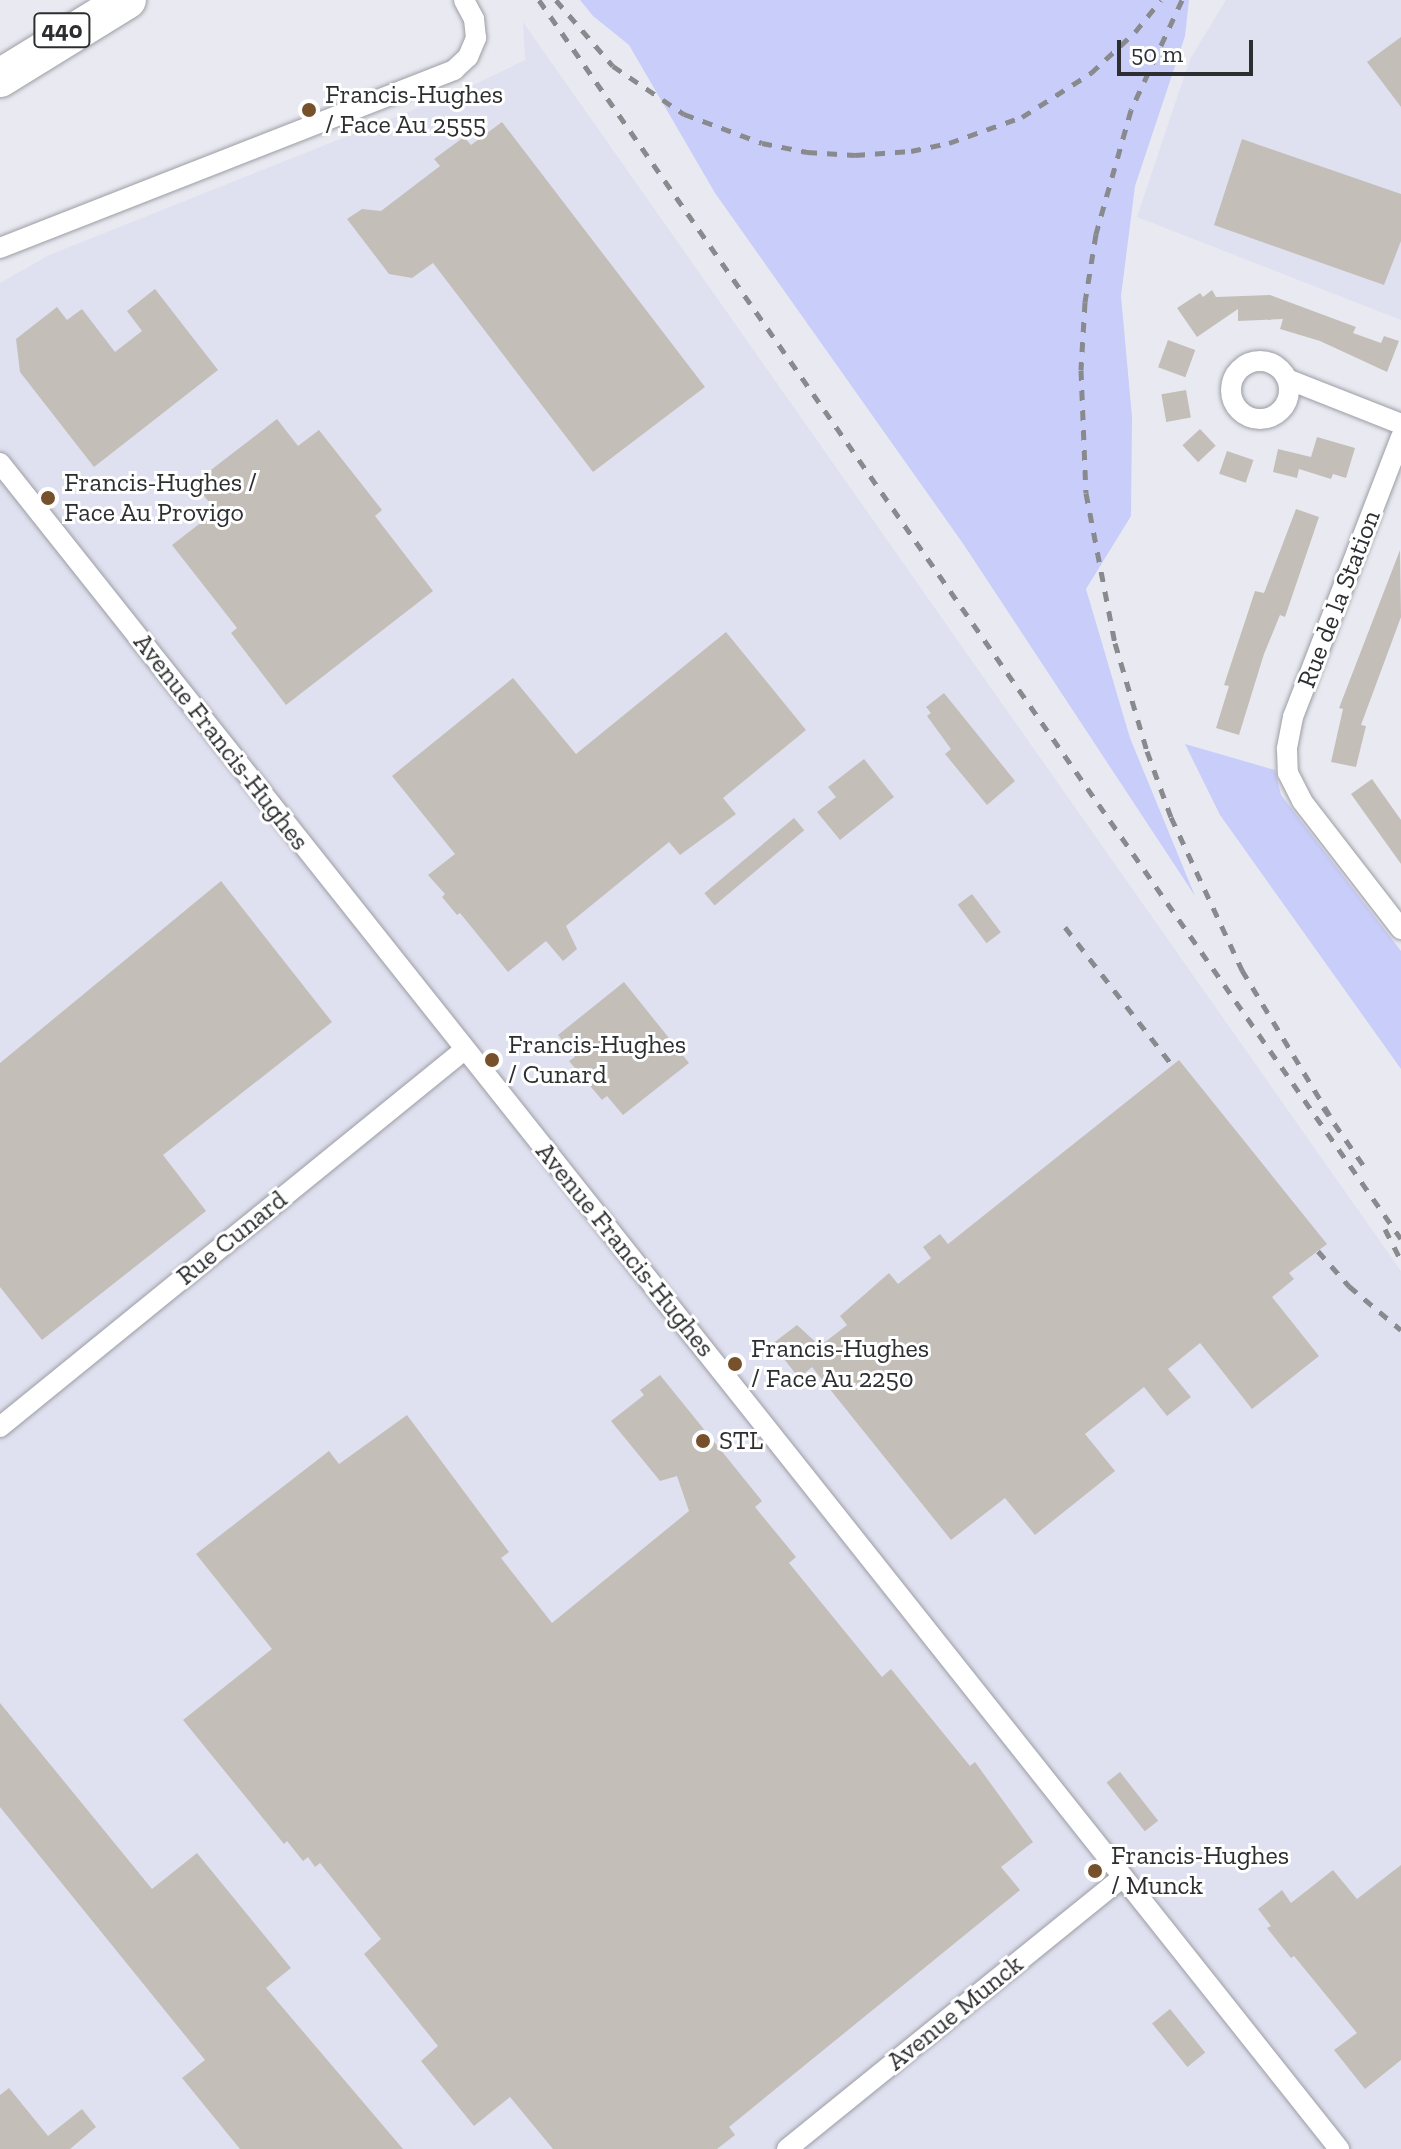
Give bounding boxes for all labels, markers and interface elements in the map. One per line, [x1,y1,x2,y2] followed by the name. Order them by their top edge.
[32,10,92,50] road number: 440
[1121,24,1257,74] scale bar
[1131,39,1183,68] text: 50 m
[325,79,503,140] place label: Francis-Hughes / Face Au 2555
[300,101,318,119] marker: Francis-Hughes / Face Au 2555
[64,467,257,528] place label: Francis-Hughes / Face Au Provigo
[39,489,57,507] marker: Francis-Hughes / Face Au Provigo
[1291,506,1387,692] street label: Rue de la Station
[127,627,315,857] street label: Avenue Francis-Hughes
[508,1029,686,1090] place label: Francis-Hughes / Cunard
[483,1051,501,1069] marker: Francis-Hughes / Cunard
[529,1137,721,1363] street label: Avenue Francis-Hughes
[171,1184,293,1292] street label: Rue Cunard
[751,1333,929,1394] place label: Francis-Hughes / Face Au 2250
[726,1355,744,1373] marker: Francis-Hughes / Face Au 2250
[719,1425,763,1457] place label: STL
[694,1432,712,1450] marker: STL
[1111,1840,1289,1902] place label: Francis-Hughes / Munck
[1086,1862,1104,1880] marker: Francis-Hughes / Munck
[881,1949,1029,2077] street label: Avenue Munck

